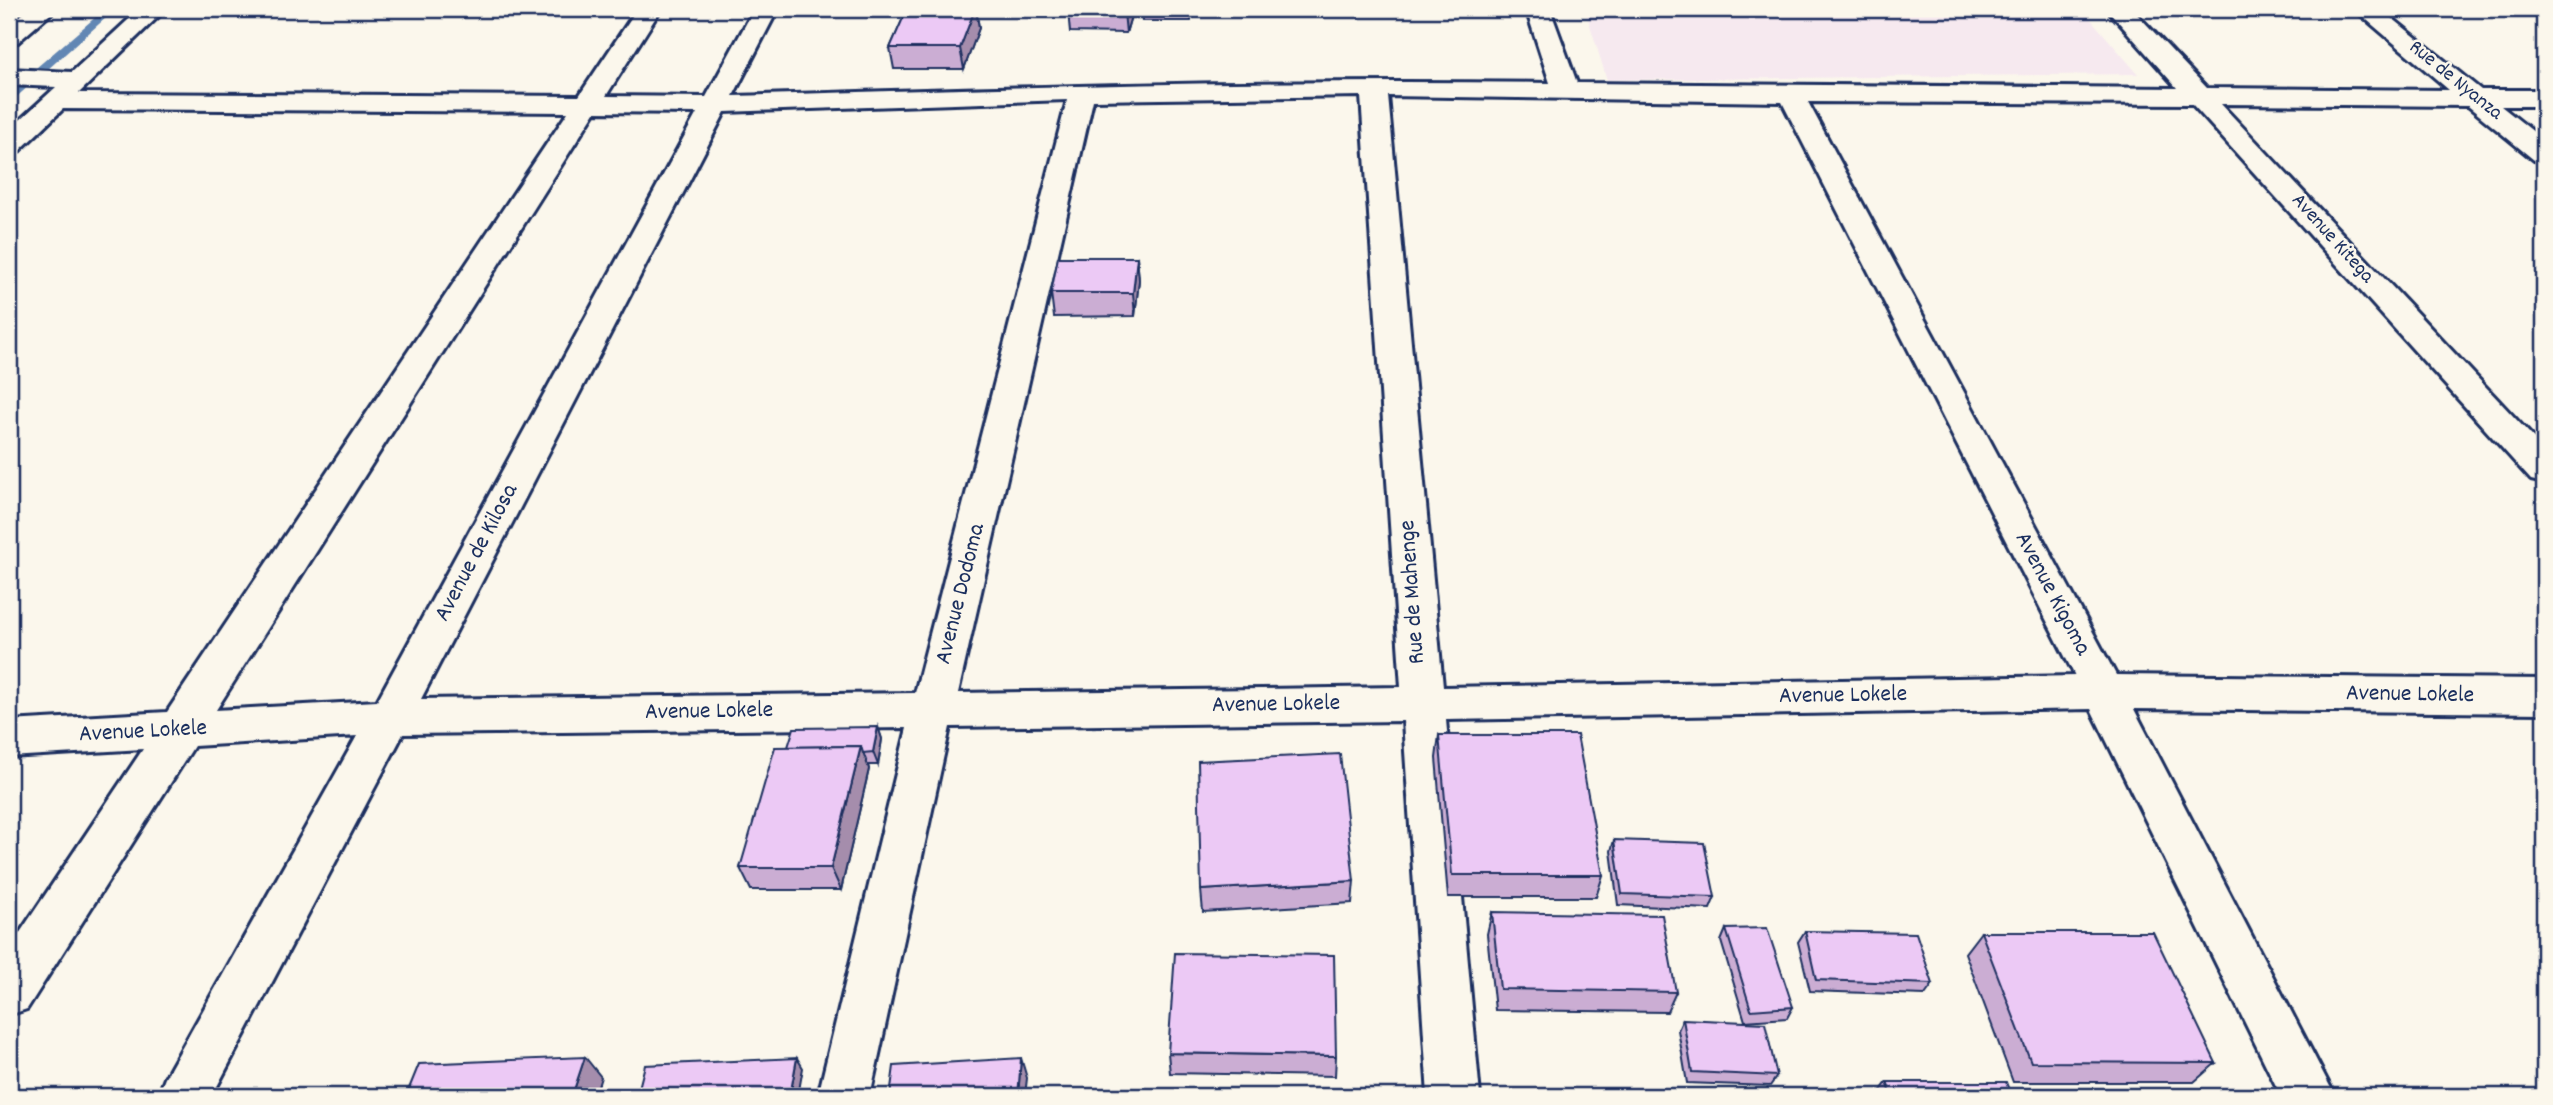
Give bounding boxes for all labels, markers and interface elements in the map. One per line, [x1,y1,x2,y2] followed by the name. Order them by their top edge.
[2401,34,2509,129] street label: Rue de Nyanza
[2283,187,2381,291] street label: Avenue Kitega
[426,477,528,628] street label: Avenue de Kilosa
[927,519,995,668] street label: Avenue Dodoma
[1391,519,1435,665] street label: Rue de Mahenge
[2005,526,2099,662] street label: Avenue Kigoma
[2346,677,2474,713] street label: Avenue Lokele
[1779,678,1907,714] street label: Avenue Lokele
[1212,687,1340,723] street label: Avenue Lokele
[645,694,773,730] street label: Avenue Lokele
[78,712,208,752] street label: Avenue Lokele

